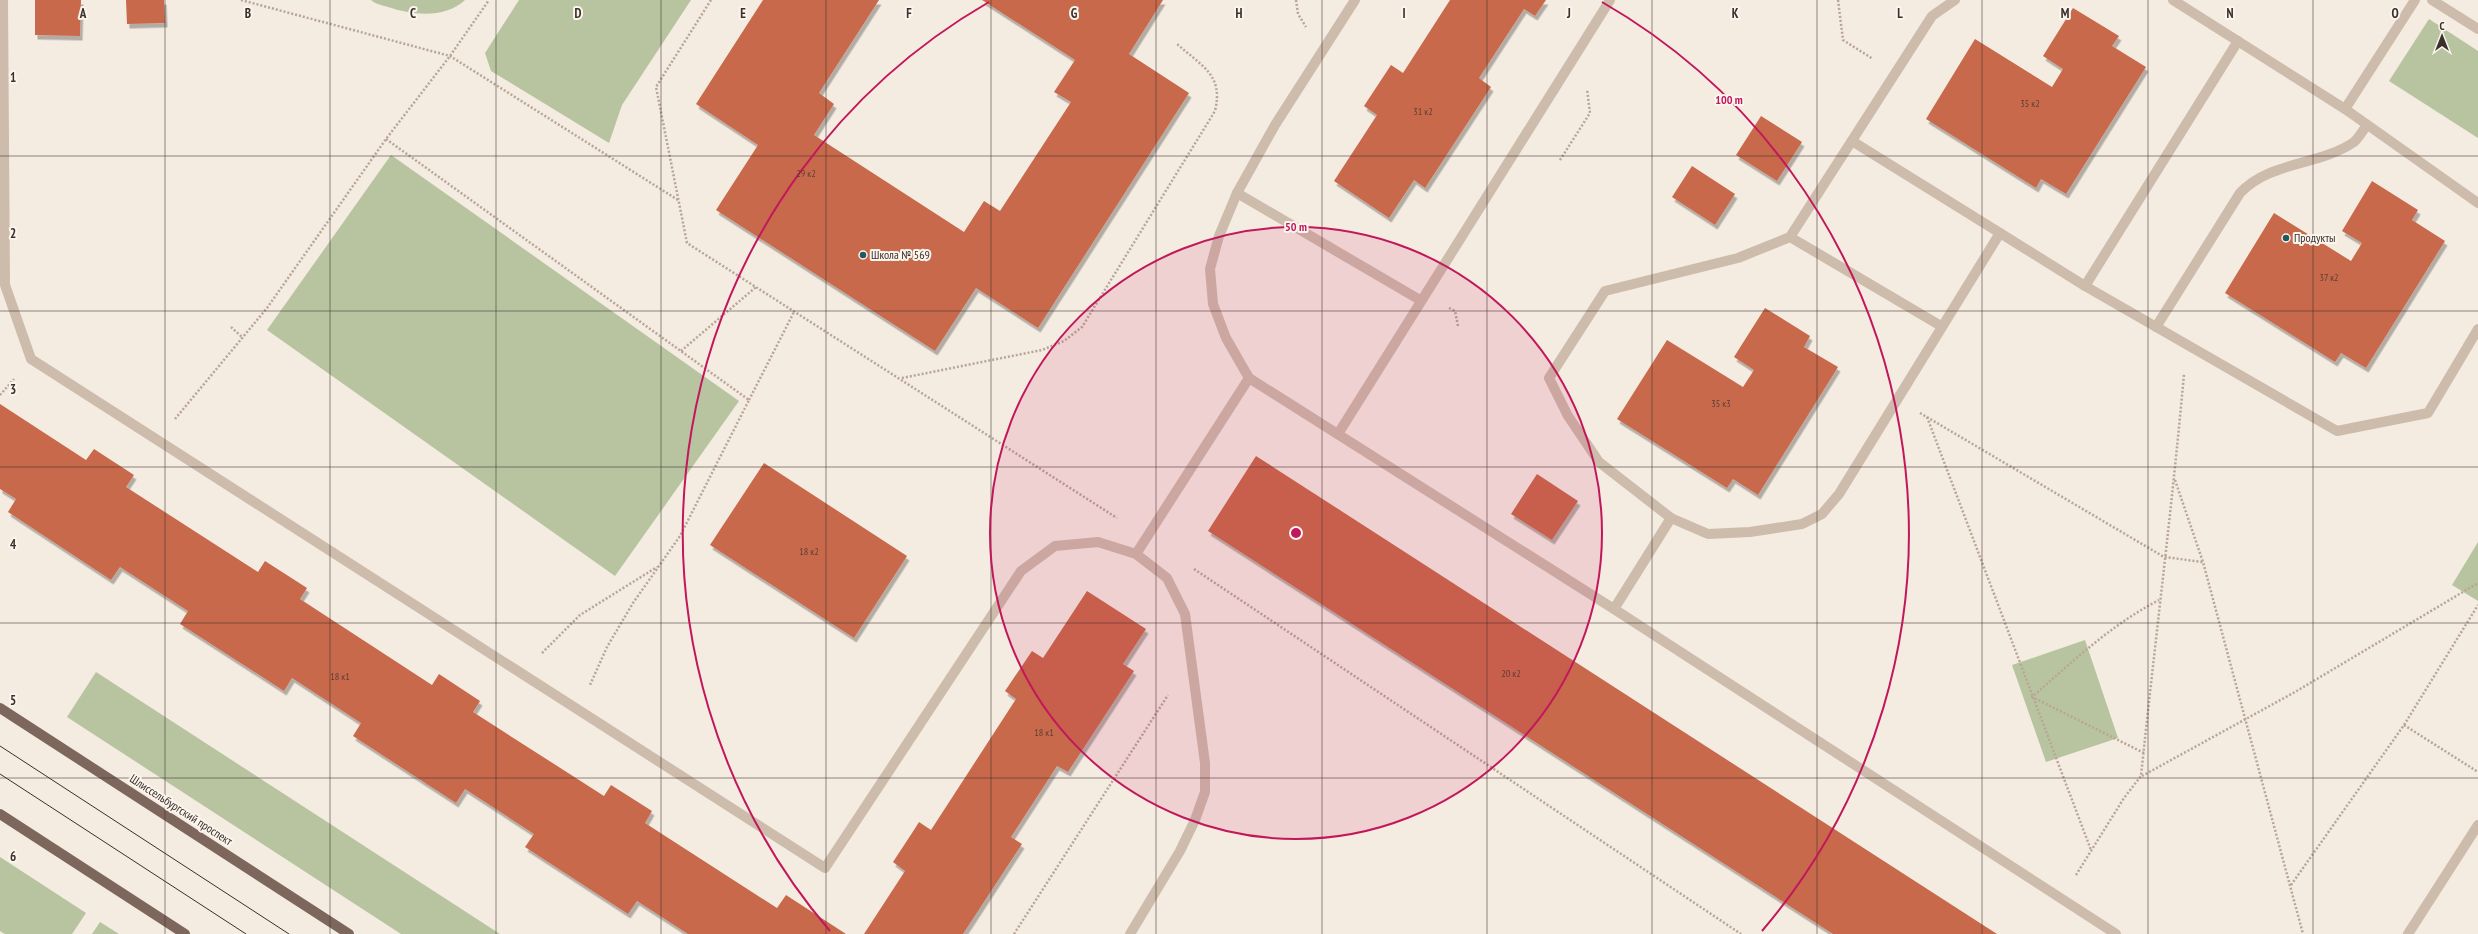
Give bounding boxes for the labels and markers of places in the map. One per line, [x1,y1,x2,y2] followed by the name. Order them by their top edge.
[2294,230,2335,245] place label: Продукты
[2281,233,2291,243] marker: Продукты
[871,247,930,262] place label: Школа № 569
[858,250,868,260] marker: Школа № 569
[1289,526,1303,540] centre of rings

